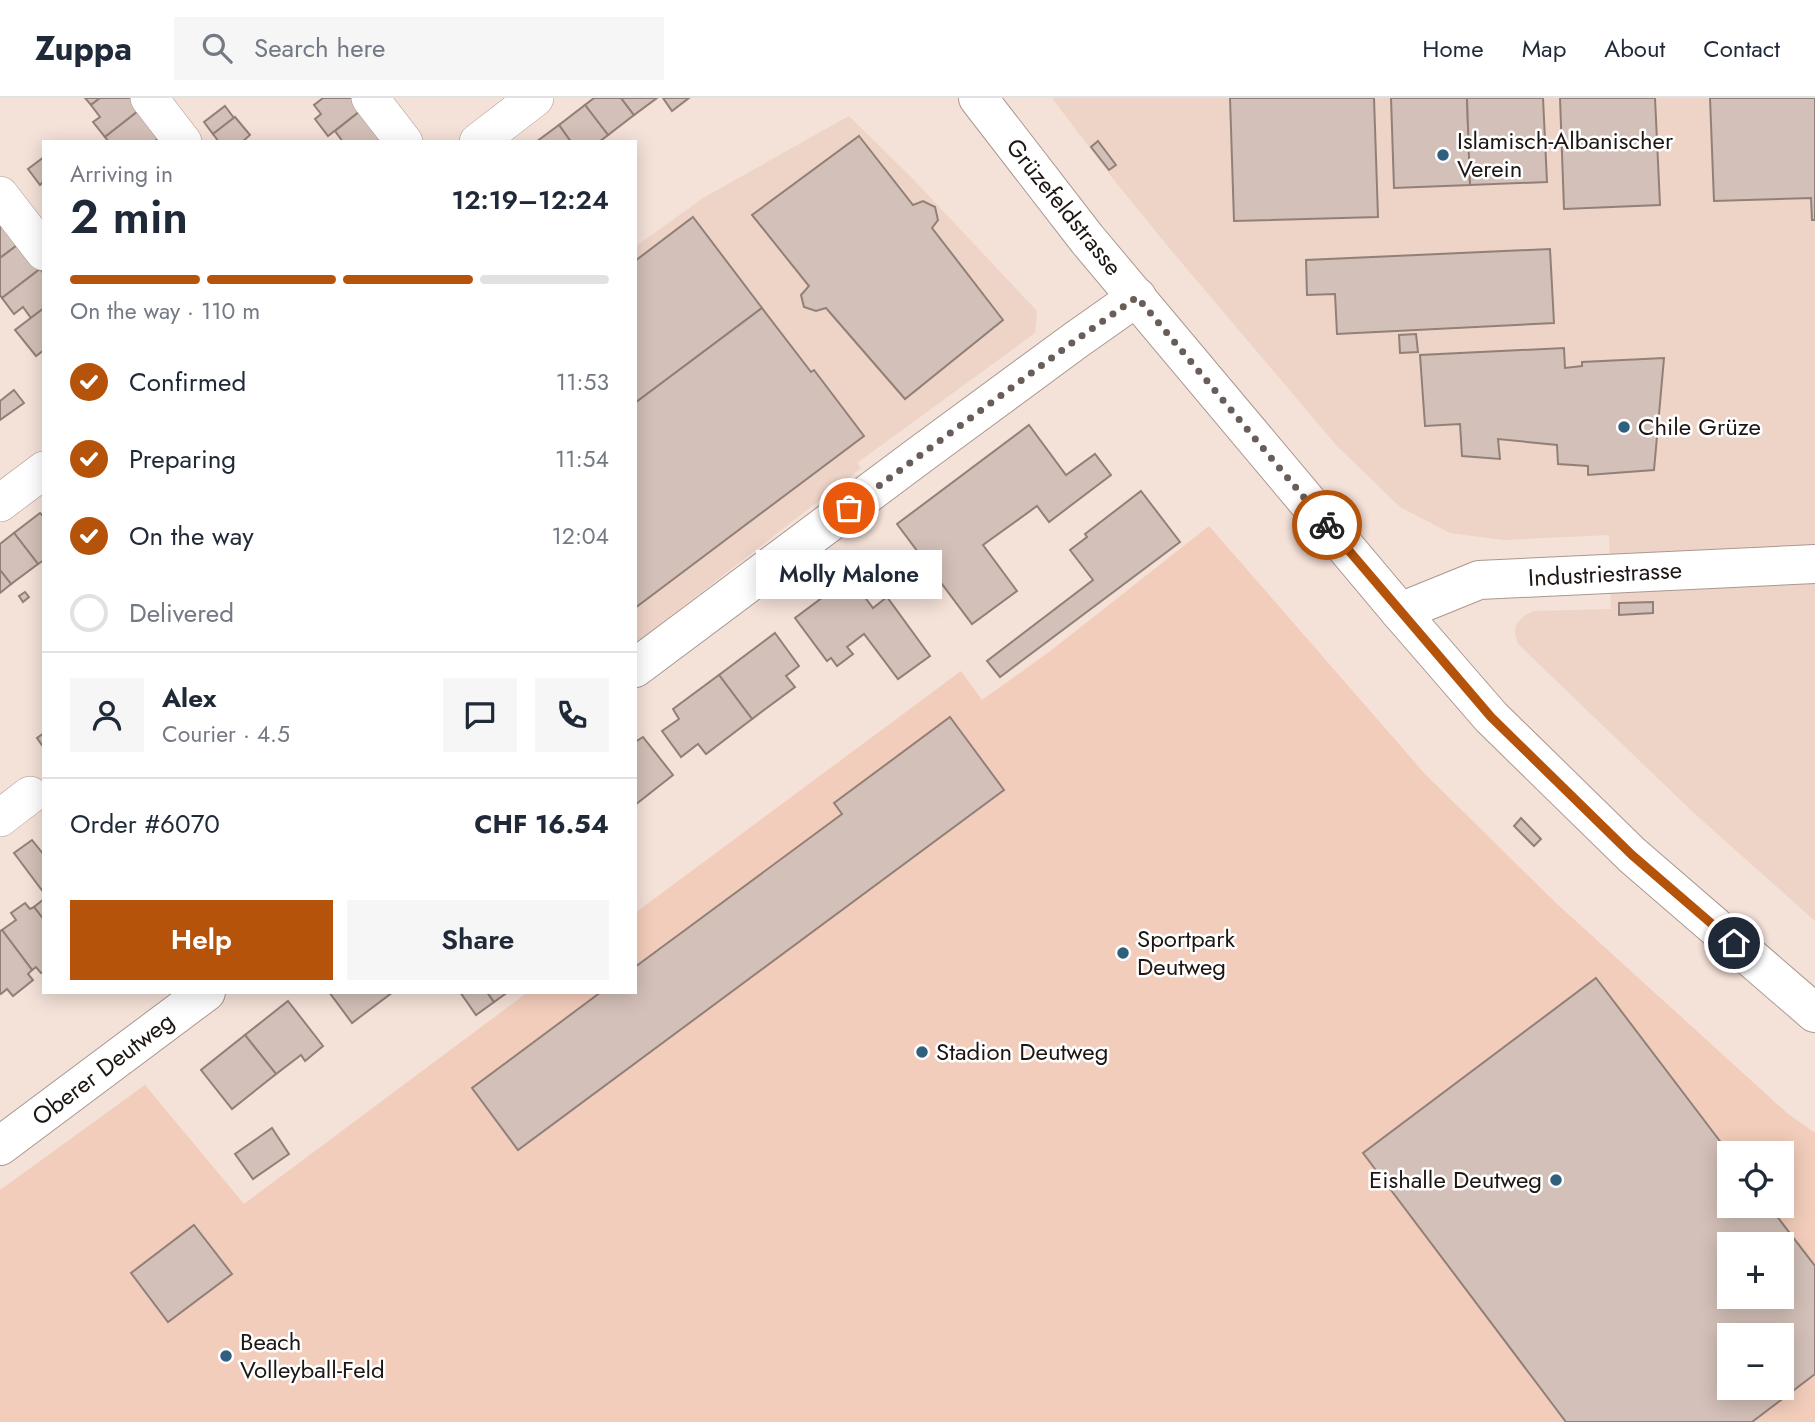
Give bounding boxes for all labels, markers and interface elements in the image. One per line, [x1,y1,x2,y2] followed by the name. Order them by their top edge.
[174,17,664,80] search box
[35,25,132,72] text: Zuppa
[198,29,236,67] icon: search
[254,29,385,67] text: Search here
[1422,31,1484,66] text: Home
[1522,31,1566,66] text: Map
[1604,31,1665,66] text: About
[1703,31,1780,66] text: Contact
[1457,123,1674,186] place label: Islamisch-Albanischer Verein
[998,130,1131,283] street label: Grüzefeldstrasse
[1435,147,1451,163] marker: Islamisch-Albanischer Verein
[70,157,173,191] text: Arriving in
[451,181,609,219] text: 12:19–12:24
[70,184,188,250] text: 2 min
[70,294,260,328] text: On the way · 110 m
[70,363,108,401] icon: check
[129,363,246,401] text: Confirmed
[556,365,609,399] text: 11:53
[1638,409,1761,444] place label: Chile Grüze
[1616,419,1632,435] marker: Chile Grüze
[70,440,108,478] icon: check
[129,440,236,478] text: Preparing
[555,442,609,476] text: 11:54
[819,478,879,538] pin
[830,489,868,527] icon: bag
[1292,490,1362,560] courier
[1308,506,1346,544] icon: bike
[70,517,108,555] icon: check
[129,517,254,555] text: On the way
[551,519,609,553] text: 12:04
[756,550,942,599] callout: Molly Malone
[1527,552,1683,595] street label: Industriestrasse
[779,557,919,591] text: Molly Malone
[129,594,234,632] text: Delivered
[70,678,144,752] button: person
[443,678,517,752] button: chat
[535,678,609,752] button: phone
[162,679,216,717] text: Alex
[162,717,290,751] text: Courier · 4.5
[70,805,220,843] text: Order #6070
[474,805,609,843] text: CHF 16.54
[70,900,333,980] button: Help
[347,900,609,980] button: Share
[1704,913,1764,973] pin
[1137,921,1235,984] place label: Sportpark Deutweg
[1715,924,1753,962] icon: home
[1115,945,1131,961] marker: Sportpark Deutweg
[24,1004,181,1134] street label: Oberer Deutweg
[936,1034,1108,1069] place label: Stadion Deutweg
[914,1044,930,1060] marker: Stadion Deutweg
[1717,1141,1794,1400] map controls
[1717,1141,1794,1218] button: locate
[1369,1162,1542,1197] place label: Eishalle Deutweg
[1548,1172,1564,1188] marker: Eishalle Deutweg
[1717,1232,1794,1309] button: +
[1717,1323,1794,1400] button: −
[240,1324,385,1387] place label: Beach Volleyball-Feld
[218,1348,234,1364] marker: Beach Volleyball-Feld

